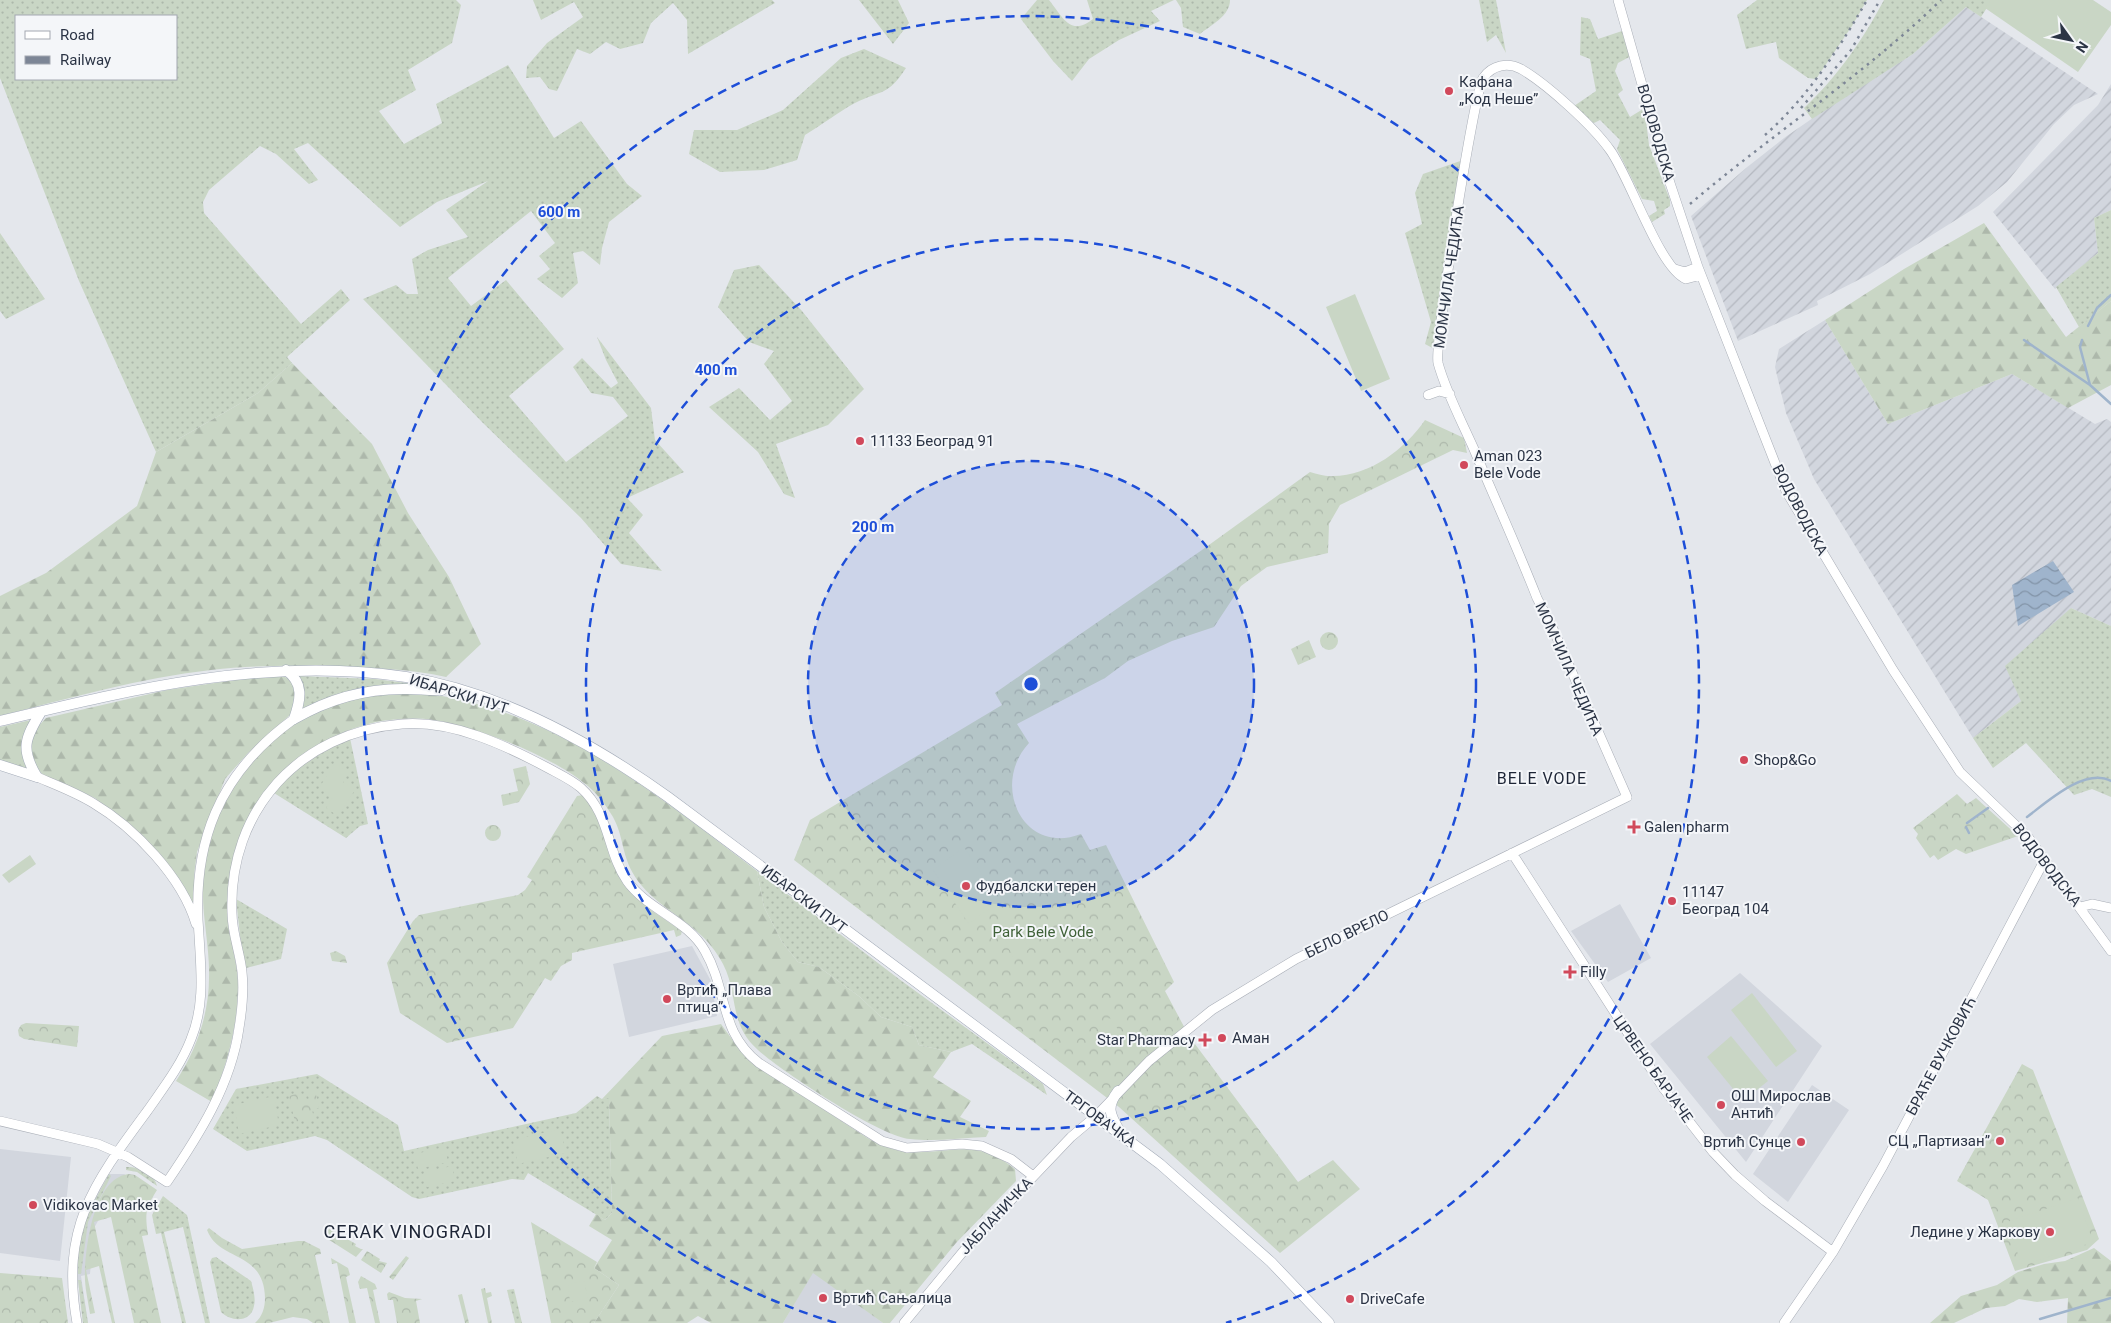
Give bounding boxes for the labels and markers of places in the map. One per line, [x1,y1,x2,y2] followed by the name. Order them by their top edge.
[1459,73,1538,108] place label: Кафана „Код Неше”
[1443,85,1455,97] marker: Кафана „Код Неше”
[870,432,994,450] place label: 11133 Београд 91
[854,435,866,447] marker: 11133 Београд 91
[1474,447,1542,482] place label: Aman 023 Bele Vode
[1458,459,1470,471] marker: Aman 023 Bele Vode
[1022,675,1040,693] centre of rings
[1754,751,1816,769] place label: Shop&Go
[1738,754,1750,766] marker: Shop&Go
[1644,818,1729,836] place label: Galen pharm
[1628,821,1640,833] marker: Galen pharm
[976,877,1096,895] place label: Фудбалски терен
[960,880,972,892] marker: Фудбалски терен
[1682,883,1769,918] place label: 11147 Београд 104
[1666,895,1678,907] marker: 11147 Београд 104
[1580,963,1606,981] place label: Filly
[1564,966,1576,978] marker: Filly
[677,981,772,1016] place label: Вртић „Плава птица”
[661,993,673,1005] marker: Вртић „Плава птица”
[1232,1029,1270,1047] place label: Аман
[1097,1031,1195,1049] place label: Star Pharmacy
[1216,1032,1228,1044] marker: Аман
[1199,1034,1211,1046] marker: Star Pharmacy
[1731,1087,1831,1122] place label: ОШ Мирослав Антић
[1715,1099,1727,1111] marker: ОШ Мирослав Антић
[1888,1132,1990,1150] place label: СЦ „Партизан”
[1703,1133,1791,1151] place label: Вртић Сунце
[1994,1135,2006,1147] marker: СЦ „Партизан”
[1795,1136,1807,1148] marker: Вртић Сунце
[43,1196,158,1214] place label: Vidikovac Market
[27,1199,39,1211] marker: Vidikovac Market
[1910,1223,2040,1241] place label: Ледине у Жаркову
[2044,1226,2056,1238] marker: Ледине у Жаркову
[833,1289,952,1307] place label: Вртић Сањалица
[1360,1290,1425,1308] place label: DriveCafe
[817,1292,829,1304] marker: Вртић Сањалица
[1344,1293,1356,1305] marker: DriveCafe

